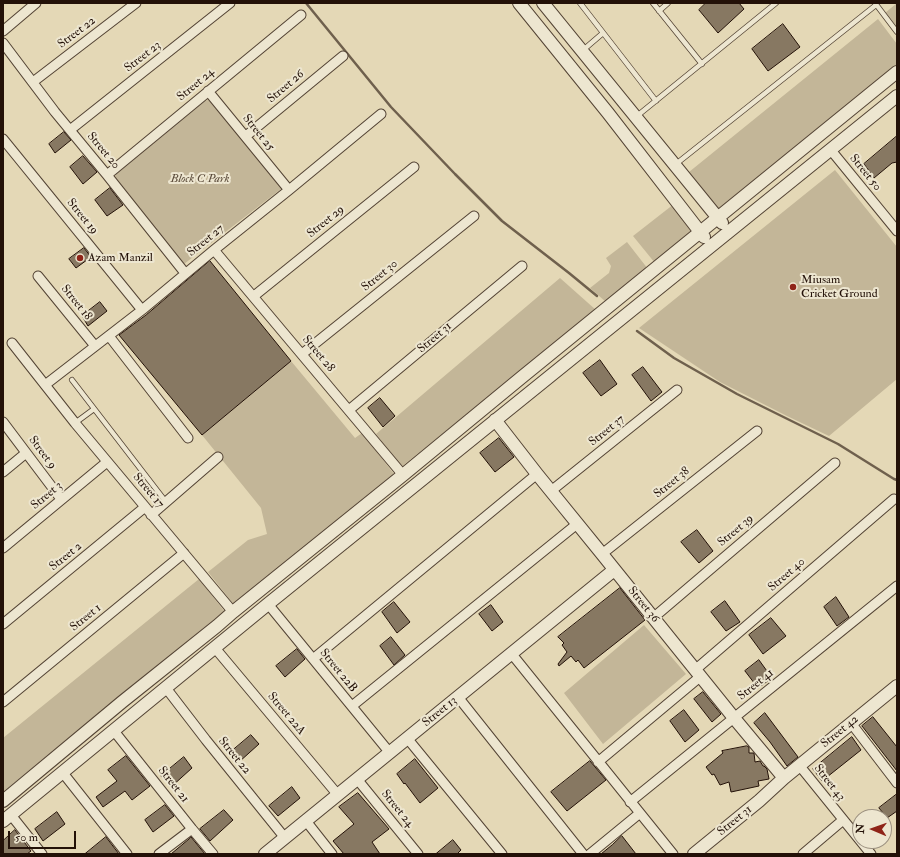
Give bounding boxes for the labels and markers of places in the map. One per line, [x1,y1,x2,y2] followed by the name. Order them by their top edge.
[88,251,153,265] place label: Azam Manzil
[75,253,85,263] marker: Azam Manzil
[801,273,878,301] place label: Miusam Cricket Ground
[788,282,798,292] marker: Miusam Cricket Ground

